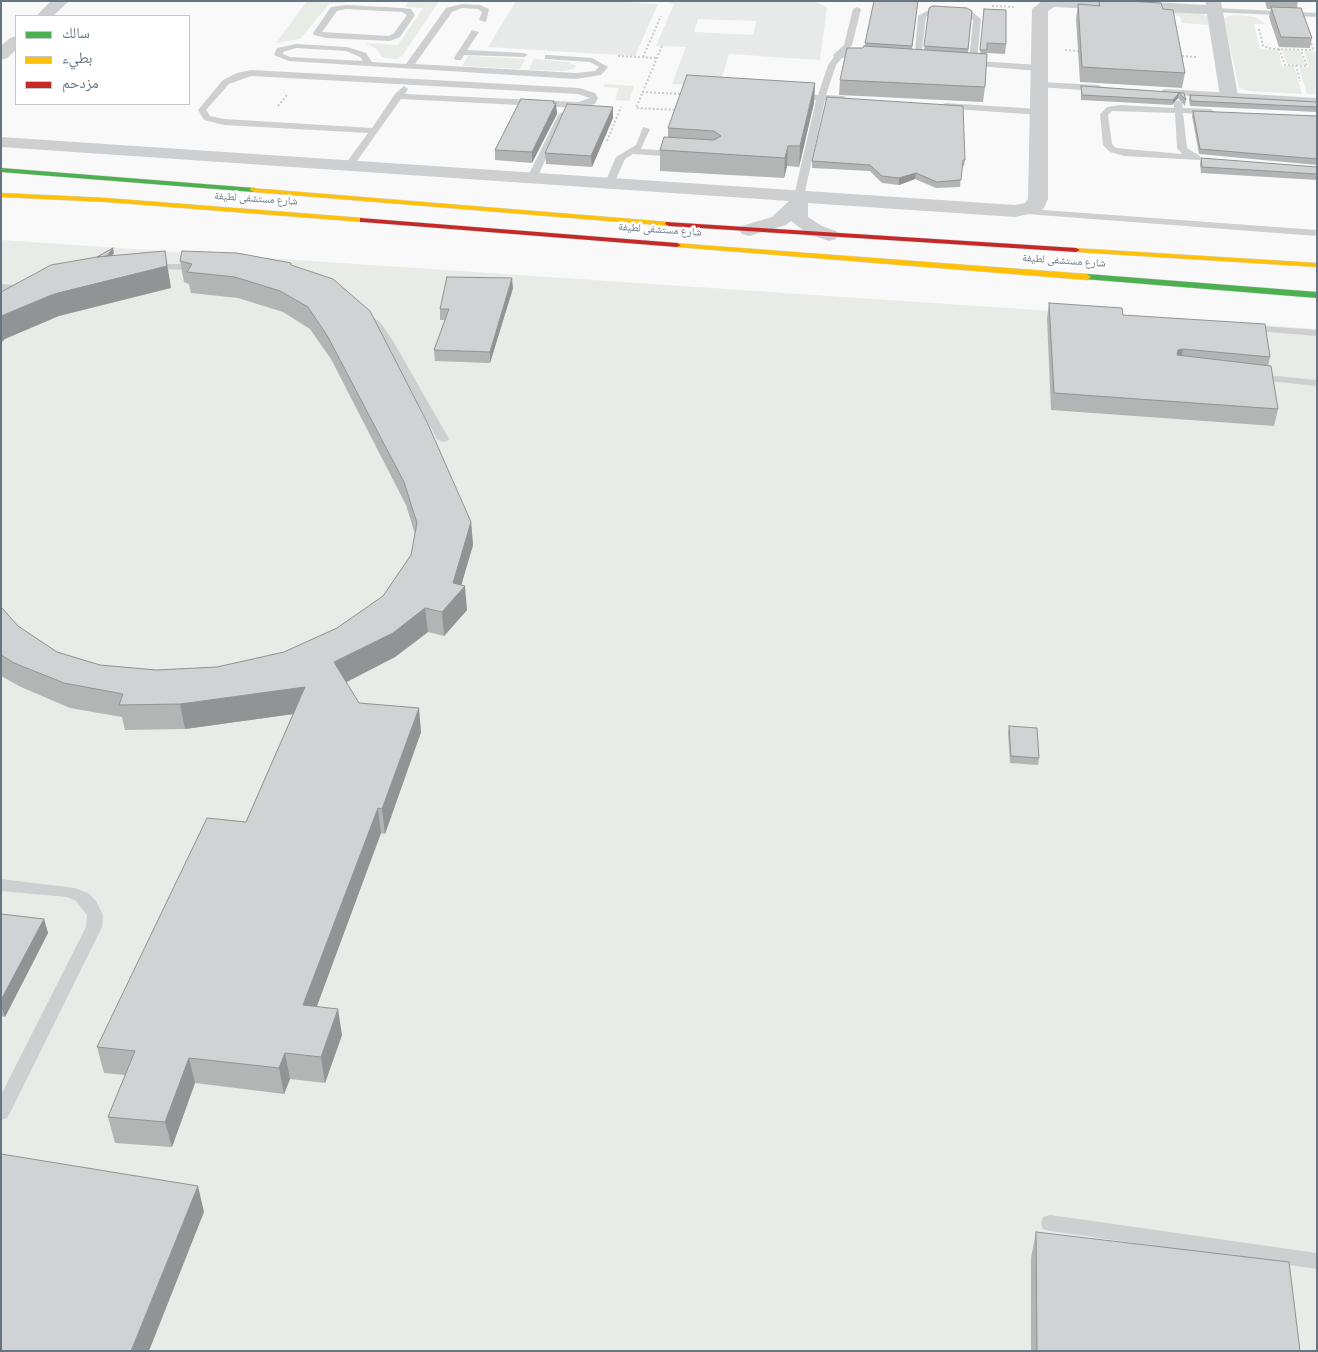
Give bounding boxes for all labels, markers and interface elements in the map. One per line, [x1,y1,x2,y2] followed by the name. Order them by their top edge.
[15,15,190,105] legend
[62,24,90,42] text: سالك
[62,49,92,67] text: بطيء
[62,74,99,92] text: مزدحم
[214,190,298,208] street label: شارع مستشفى لطيفة
[618,221,702,239] street label: شارع مستشفى لطيفة
[1022,252,1106,270] street label: شارع مستشفى لطيفة

